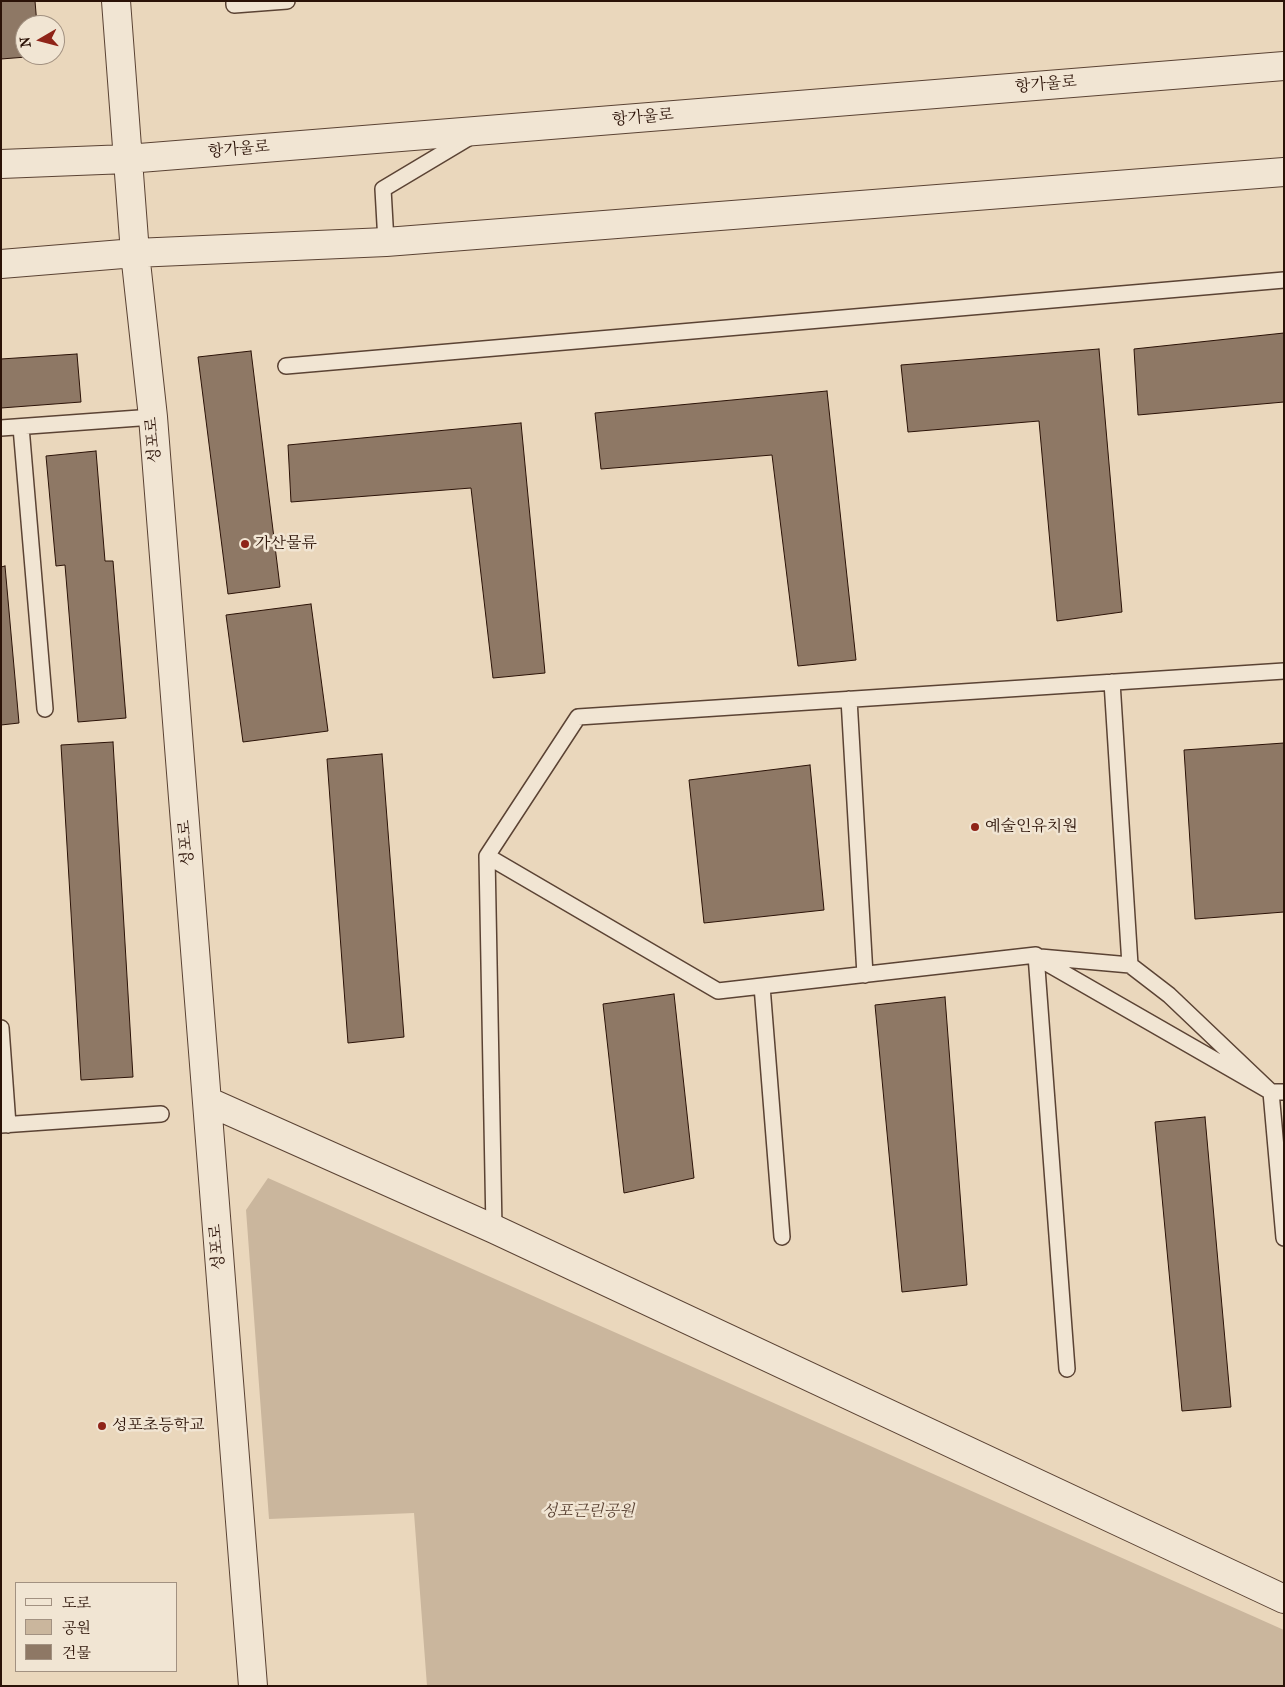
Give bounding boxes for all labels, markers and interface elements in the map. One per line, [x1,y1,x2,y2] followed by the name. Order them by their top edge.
[15,15,65,65] north arrow
[16,36,35,48] text: N
[1014,73,1078,97] street label: 항가울로
[611,106,675,130] street label: 항가울로
[207,138,271,162] street label: 항가울로
[142,416,166,464] street label: 성포로
[255,534,317,554] place label: 가산물류
[239,538,251,550] marker: 가산물류
[985,817,1078,837] place label: 예술인유치원
[175,819,199,867] street label: 성포로
[969,821,981,833] marker: 예술인유치원
[206,1223,230,1271] street label: 성포로
[112,1416,205,1436] place label: 성포초등학교
[96,1420,108,1432] marker: 성포초등학교
[542,1502,634,1522] park label: 성포근린공원
[15,1582,178,1672] legend
[62,1594,91,1612] text: 도로
[62,1619,91,1637] text: 공원
[62,1644,91,1662] text: 건물

